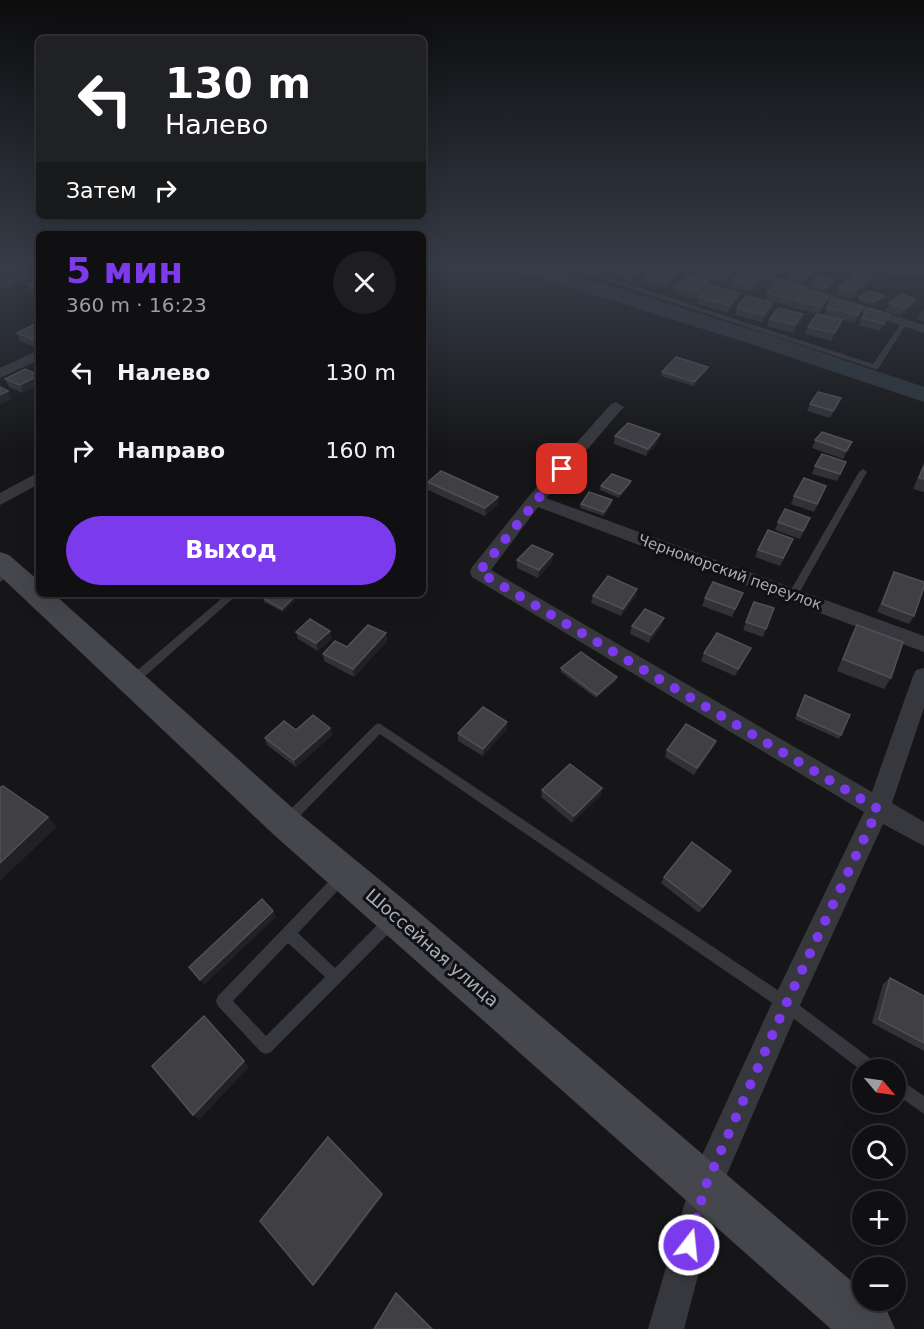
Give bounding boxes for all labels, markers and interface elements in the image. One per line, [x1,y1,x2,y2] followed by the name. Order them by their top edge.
[165,59,311,108] text: 130 m
[66,60,144,138] icon: left
[165,109,268,140] text: Налево
[149,174,182,207] icon: right
[66,178,137,203] text: Затем
[66,250,183,291] text: 5 мин
[333,251,396,314] button: close
[66,293,207,317] text: 360 m · 16:23
[66,356,99,389] icon: left
[117,360,210,385] text: Налево
[326,360,396,385] text: 130 m
[66,434,99,467] icon: right
[117,438,225,463] text: Направо
[326,438,396,463] text: 160 m
[536,443,587,494] pin
[545,452,578,485] icon: arrive
[66,516,396,585] button: Выход
[636,530,824,614] street label: Черноморский переулок
[362,884,503,1011] street label: Шоссейная улица
[852,1059,906,1113] north arrow
[852,1059,906,1311] map controls
[852,1125,906,1179] button: search
[852,1191,906,1245] button: +
[657,1213,721,1277] position arrow
[852,1257,906,1311] button: −

